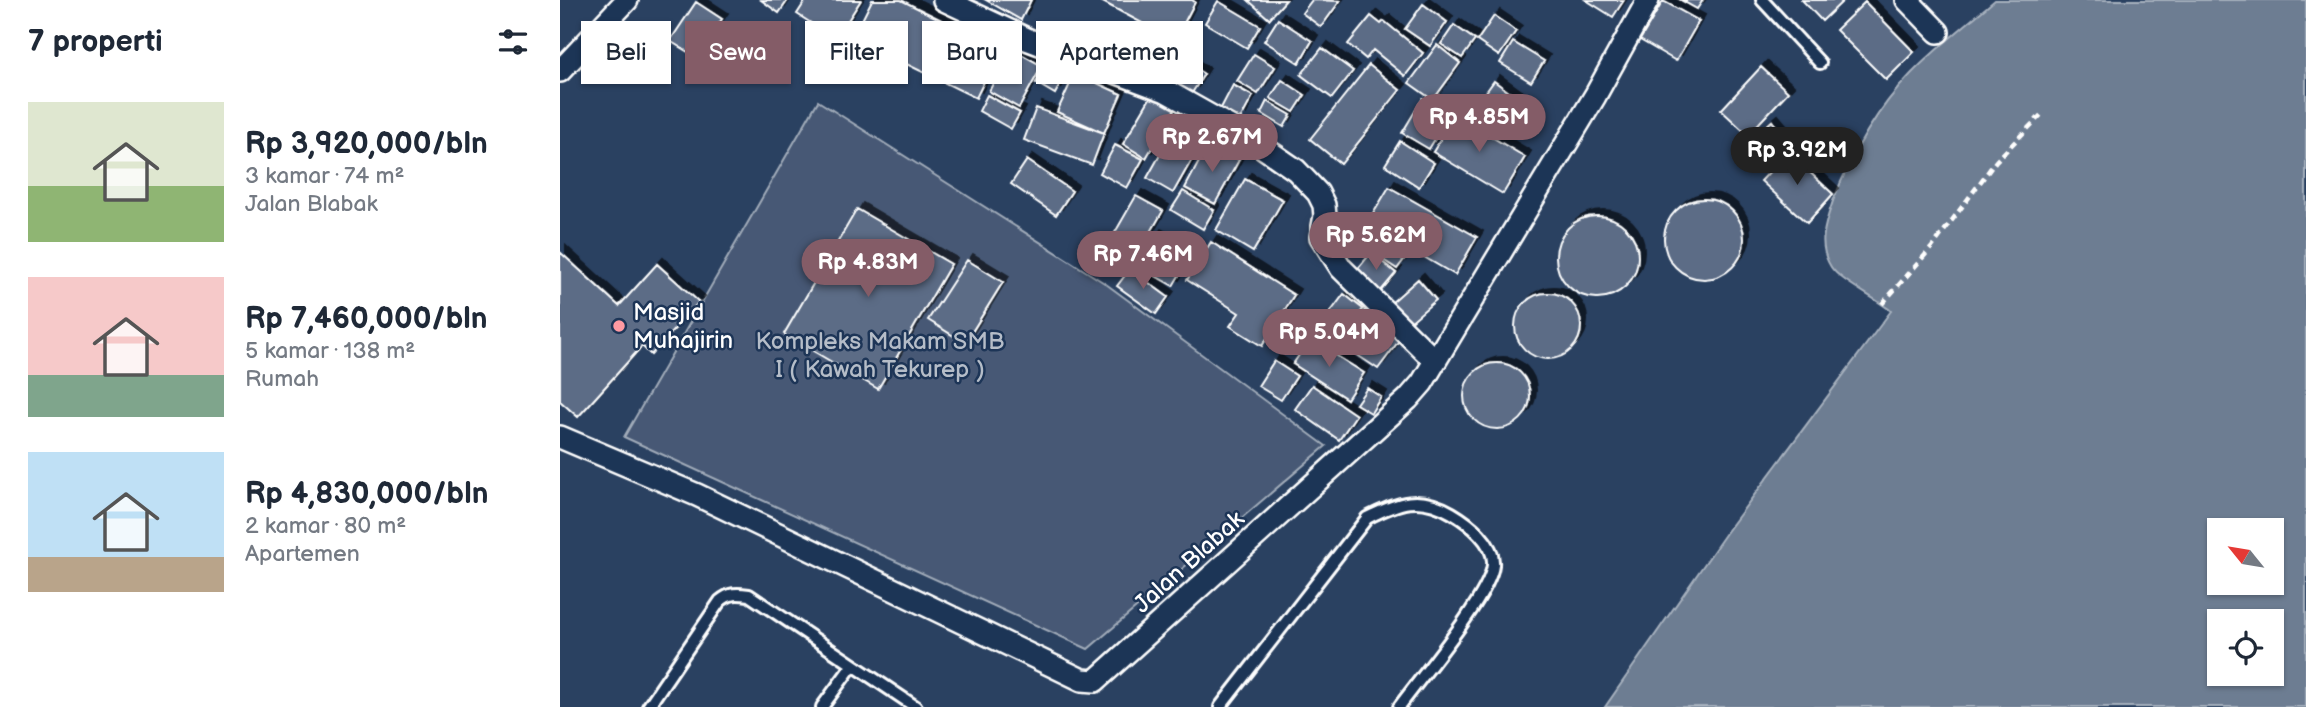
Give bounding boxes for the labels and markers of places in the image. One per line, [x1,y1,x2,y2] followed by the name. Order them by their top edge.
[1407,94,1551,154] pin: Rp 4.85M
[1140,114,1284,174] pin: Rp 2.67M
[1725,128,1869,187] pin: Rp 3.92M
[1304,212,1448,272] pin: Rp 5.62M
[1071,232,1215,291] pin: Rp 7.46M
[796,240,940,299] pin: Rp 4.83M
[633,298,733,355] place label: Masjid Muhajirin
[1257,310,1401,369] pin: Rp 5.04M
[611,318,627,334] marker: Masjid Muhajirin

